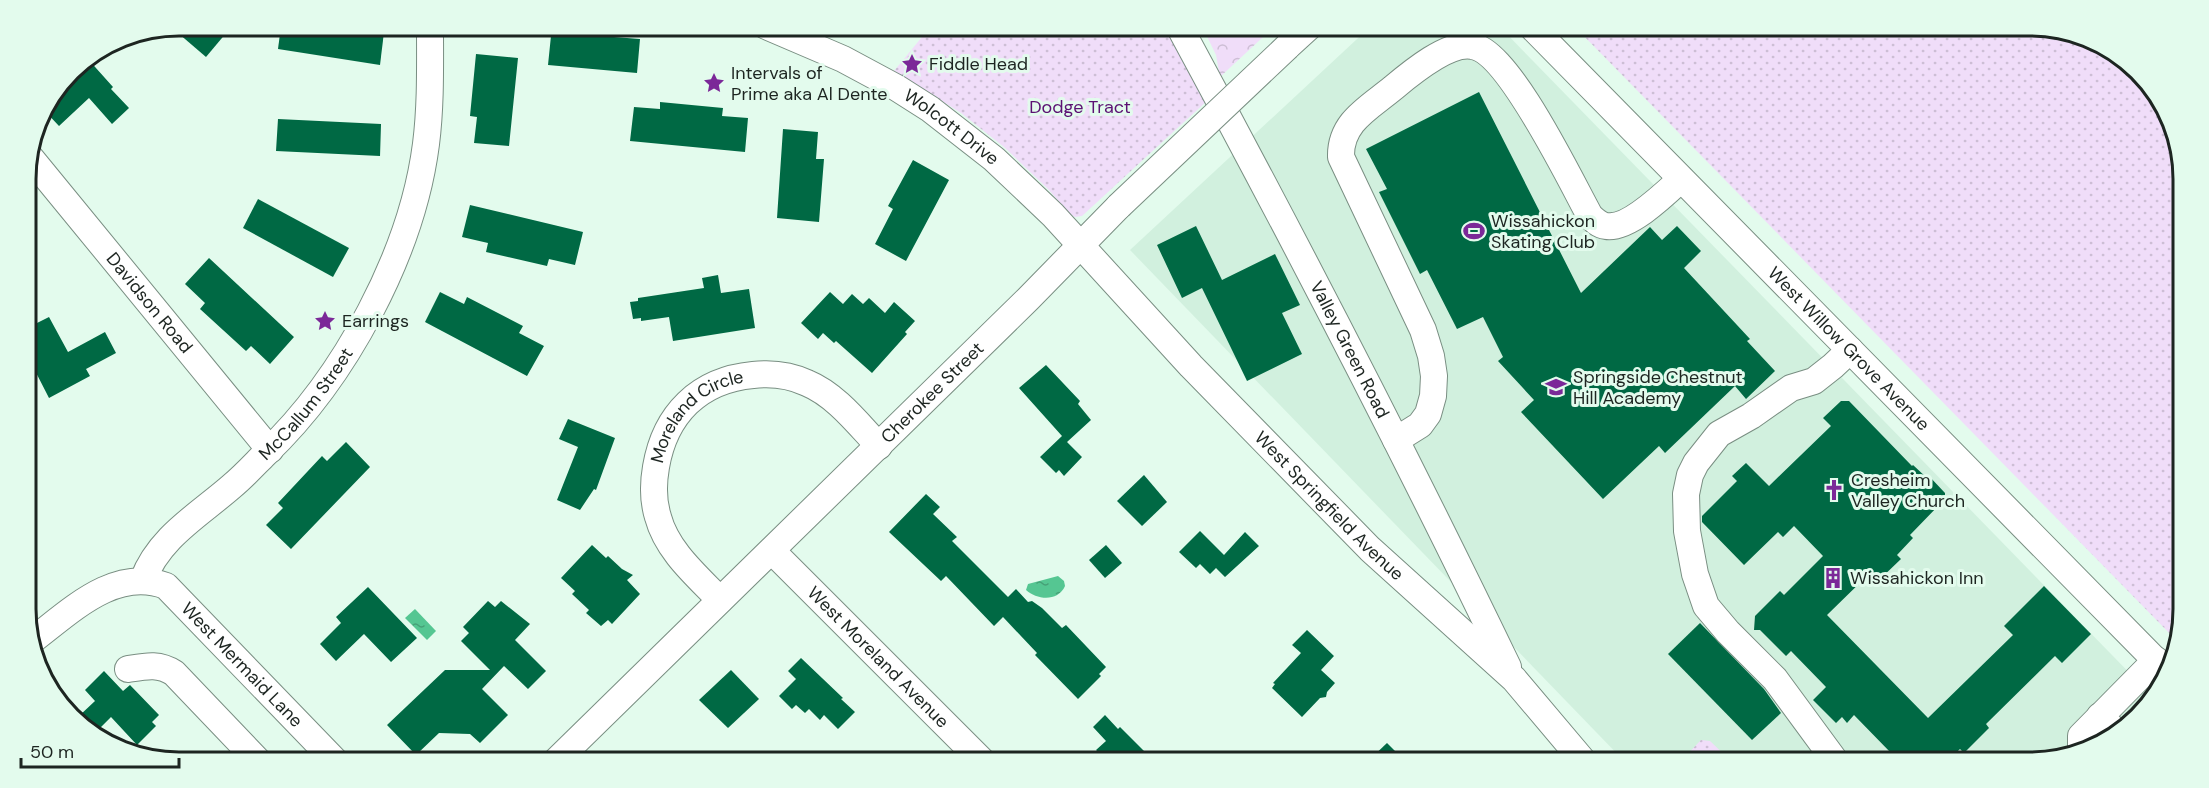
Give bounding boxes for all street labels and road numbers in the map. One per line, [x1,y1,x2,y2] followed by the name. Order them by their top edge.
[899,83,1004,171] street label: Wolcott Drive
[101,247,198,358] street label: Davidson Road
[1763,261,1935,436] street label: West Willow Grove Avenue
[1304,277,1395,422] street label: Valley Green Road
[876,337,989,449] street label: Cherokee Street
[254,343,359,466] street label: McCallum Street
[645,364,745,466] street label: Moreland Circle
[1249,426,1409,586] street label: West Springfield Avenue
[802,581,954,733] street label: West Moreland Avenue
[176,597,308,733] street label: West Mermaid Lane

